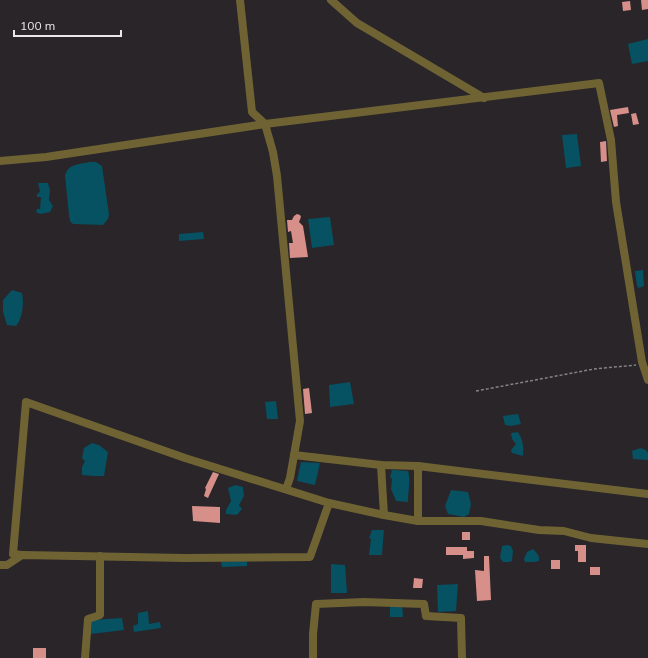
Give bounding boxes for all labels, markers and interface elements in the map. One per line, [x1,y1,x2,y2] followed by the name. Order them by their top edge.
[14,12,121,38] scale bar
[20,18,55,33] text: 100 m

